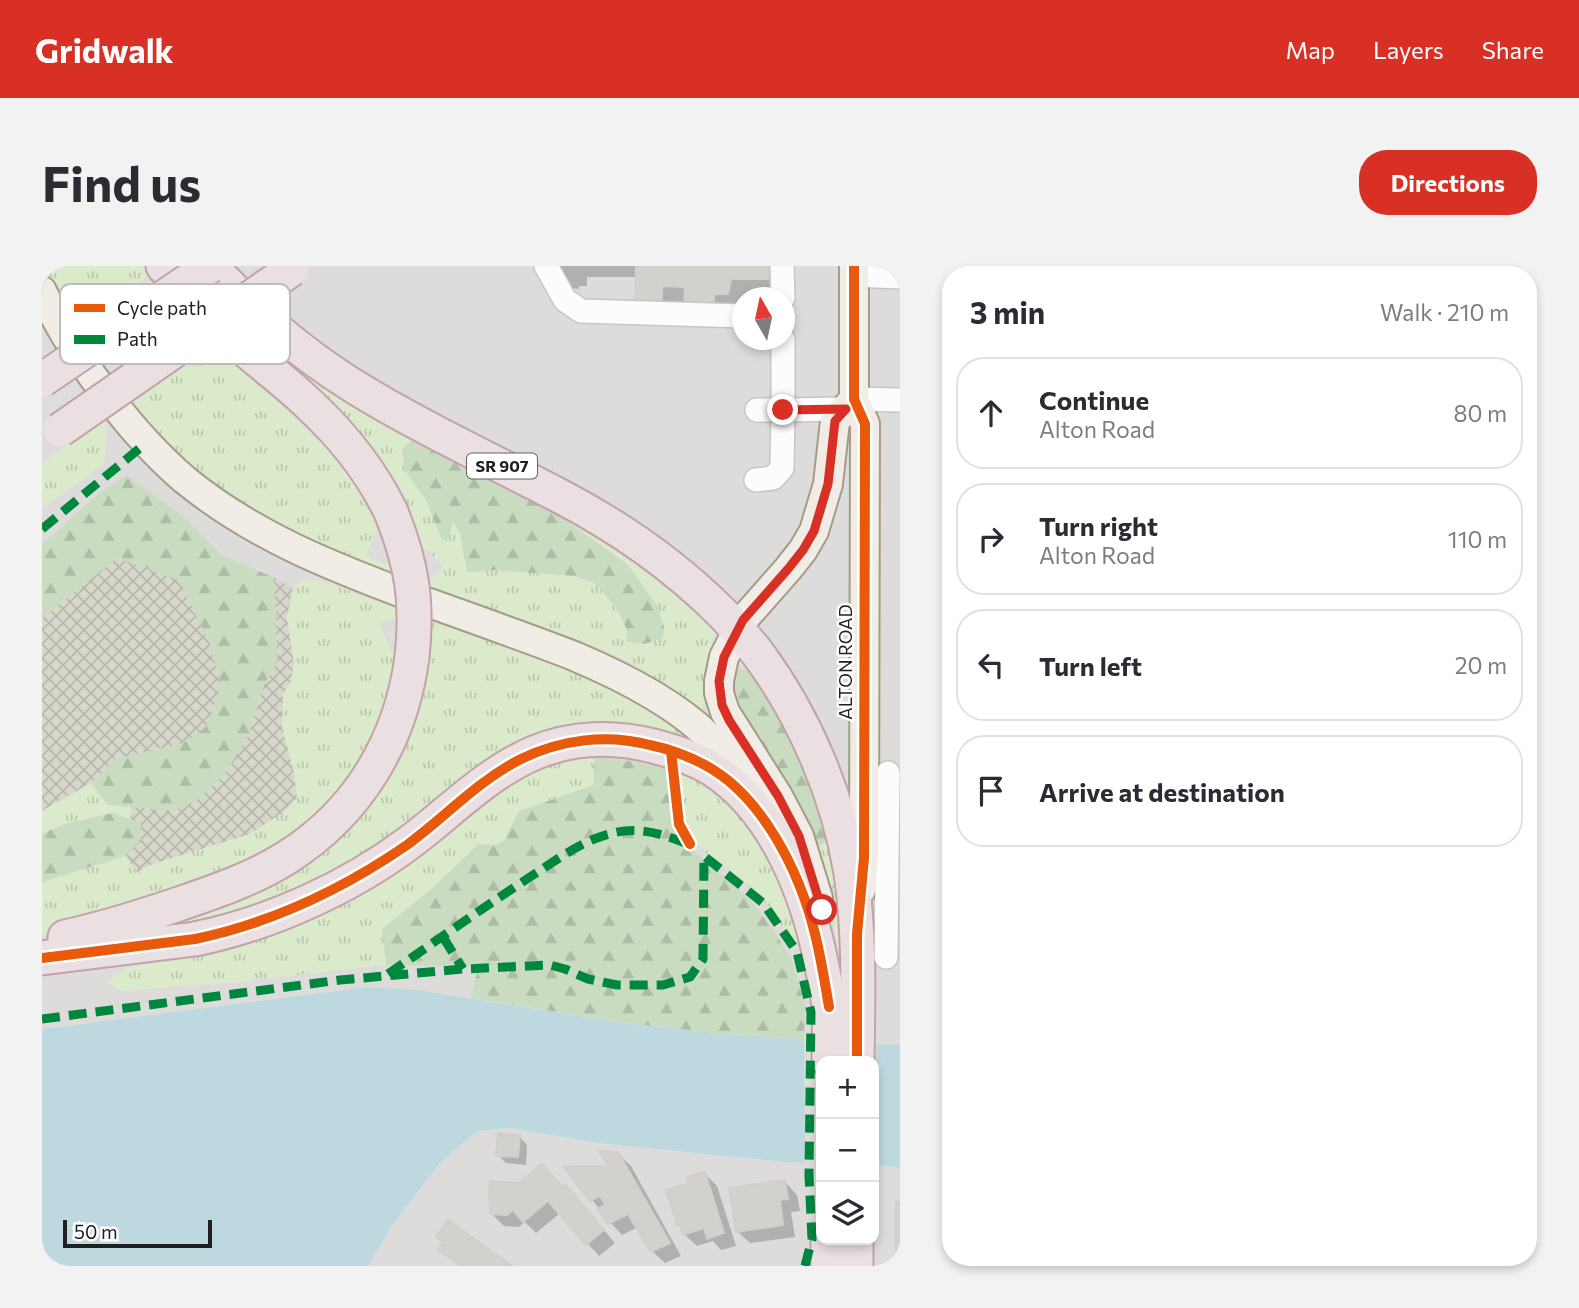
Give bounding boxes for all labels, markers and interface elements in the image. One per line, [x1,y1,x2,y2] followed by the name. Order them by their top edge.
[35,29,174,70] text: Gridwalk
[1286,35,1335,64] text: Map
[1373,35,1444,64] text: Layers
[1482,35,1544,64] text: Share
[1359,150,1537,215] button: Directions
[42,152,201,212] text: Find us
[60,284,290,364] legend
[732,287,795,350] north arrow
[970,293,1045,330] text: 3 min
[117,296,207,319] text: Cycle path
[1380,298,1509,326] text: Walk · 210 m
[117,327,158,350] text: Path
[1039,384,1149,415] text: Continue
[767,394,798,425] route end
[972,394,1010,432] icon: ahead
[1454,399,1507,427] text: 80 m
[1039,415,1155,443] text: Alton Road
[467,454,537,478] road number: SR 907
[1039,510,1158,541] text: Turn right
[972,520,1010,558] icon: right
[1448,525,1507,553] text: 110 m
[1039,541,1155,569] text: Alton Road
[834,604,856,720] street label: ALTON ROAD
[972,646,1010,684] icon: left
[1039,650,1142,681] text: Turn left
[1455,651,1507,679] text: 20 m
[972,772,1010,810] icon: arrive
[1039,776,1285,807] text: Arrive at destination
[806,894,837,925] route start
[816,1056,879,1245] map controls
[816,1056,879,1119] button: +
[816,1119,879,1182] button: −
[816,1182,879,1245] button: layers
[63,1217,212,1249] scale bar
[74,1220,118,1243] text: 50 m

